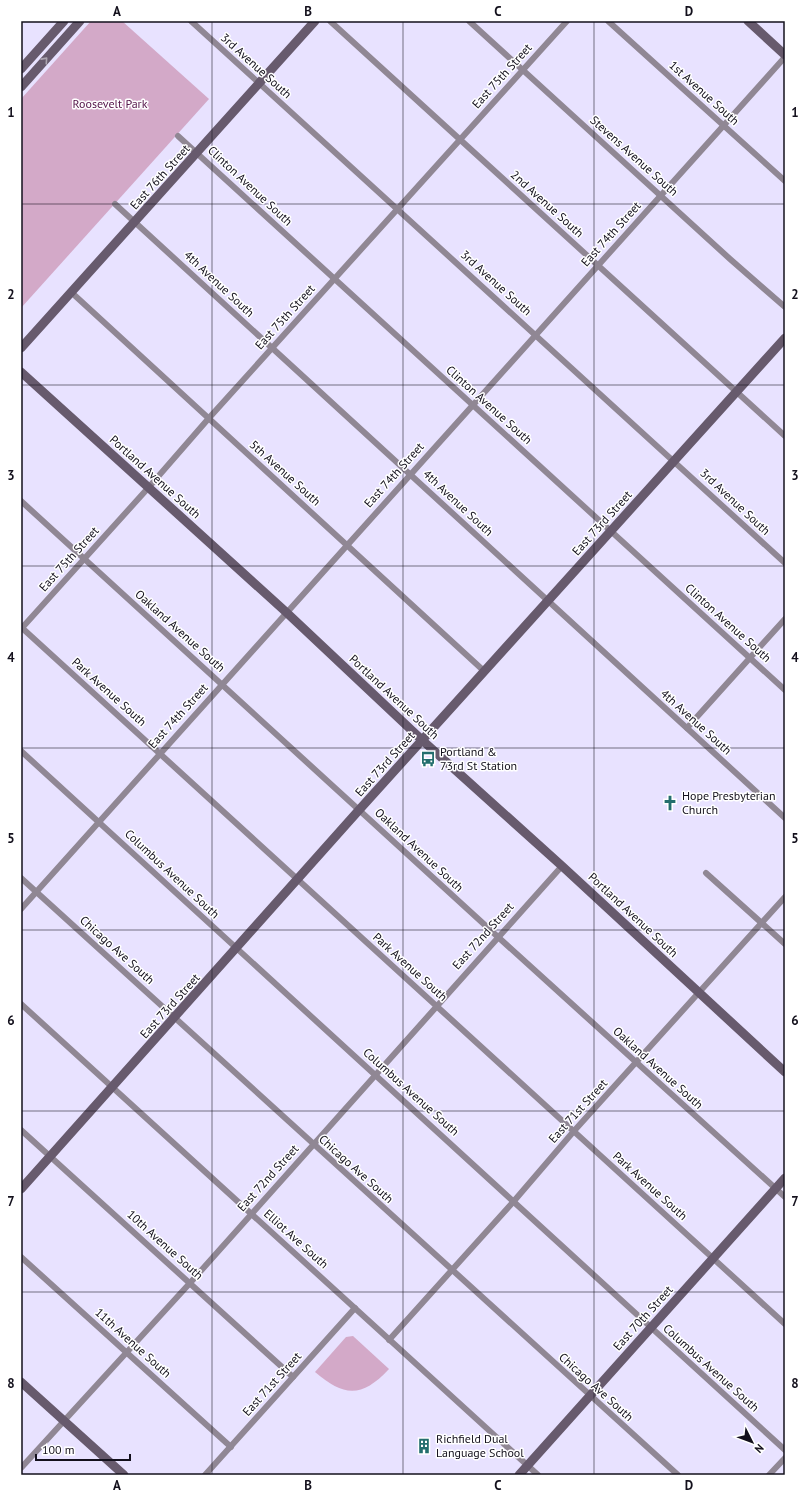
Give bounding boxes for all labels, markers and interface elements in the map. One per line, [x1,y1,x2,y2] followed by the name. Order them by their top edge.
[113,3,121,20] text: A
[304,3,312,20] text: B
[494,3,502,20] text: C
[685,3,693,20] text: D
[218,30,295,101] street label: 3rd Avenue South
[469,40,535,111] street label: East 75th Street
[40,57,48,65] one-way arrow
[666,57,742,128] street label: 1st Avenue South
[73,96,148,111] park label: Roosevelt Park
[7,104,15,121] text: 1
[791,104,799,121] text: 1
[587,112,681,199] street label: Stevens Avenue South
[127,141,193,212] street label: East 76th Street
[205,142,296,229] street label: Clinton Avenue South
[508,167,587,240] street label: 2nd Avenue South
[578,198,644,269] street label: East 74th Street
[181,247,258,320] street label: 4th Avenue South
[458,247,535,318] street label: 3rd Avenue South
[252,281,318,352] street label: East 75th Street
[7,286,15,303] text: 2
[791,286,799,303] text: 2
[443,362,535,447] street label: Clinton Avenue South
[107,432,204,521] street label: Portland Avenue South
[247,437,324,509] street label: 5th Avenue South
[361,439,427,510] street label: East 74th Street
[697,465,774,538] street label: 3rd Avenue South
[420,466,497,539] street label: 4th Avenue South
[7,467,15,484] text: 3
[791,467,799,484] text: 3
[569,487,635,558] street label: East 73rd Street
[36,523,102,594] street label: East 75th Street
[682,580,774,665] street label: Clinton Avenue South
[132,586,228,675] street label: Oakland Avenue South
[7,649,15,666] text: 4
[791,649,799,666] text: 4
[346,651,442,742] street label: Portland Avenue South
[69,654,150,729] street label: Park Avenue South
[145,680,211,751] street label: East 74th Street
[658,686,735,758] street label: 4th Avenue South
[352,728,418,799] street label: East 73rd Street
[440,744,517,773] place label: Portland & 73rd St Station
[419,750,437,768] bus stop icon: Portland & 73rd St Station
[682,788,776,817] place label: Hope Presbyterian Church
[661,794,679,812] church icon: Hope Presbyterian Church
[372,805,467,895] street label: Oakland Avenue South
[122,826,223,921] street label: Columbus Avenue South
[7,830,15,847] text: 5
[791,830,799,847] text: 5
[585,869,681,960] street label: Portland Avenue South
[449,899,517,972] street label: East 72nd Street
[77,912,158,987] street label: Chicago Ave South
[370,929,451,1004] street label: Park Avenue South
[137,970,203,1041] street label: East 73rd Street
[7,1012,15,1029] text: 6
[791,1012,799,1029] text: 6
[610,1023,706,1112] street label: Oakland Avenue South
[360,1045,462,1139] street label: Columbus Avenue South
[545,1076,610,1146] street label: East 71st Street
[316,1131,397,1206] street label: Chicago Ave South
[234,1141,302,1214] street label: East 72nd Street
[610,1148,691,1223] street label: Park Avenue South
[7,1193,15,1210] text: 7
[791,1193,799,1210] text: 7
[261,1206,332,1271] street label: Elliot Ave South
[124,1207,206,1283] street label: 10th Avenue South
[610,1282,676,1353] street label: East 70th Street
[92,1305,174,1381] street label: 11th Avenue South
[660,1321,762,1415] street label: Columbus Avenue South
[239,1349,304,1419] street label: East 71st Street
[556,1349,637,1424] street label: Chicago Ave South
[7,1375,15,1392] text: 8
[791,1375,799,1392] text: 8
[732,1422,772,1462] north arrow
[436,1431,524,1460] place label: Richfield Dual Language School
[36,1436,130,1462] scale bar
[415,1437,433,1455] building icon: Richfield Dual Language School
[752,1441,767,1456] text: N
[42,1442,75,1457] text: 100 m
[113,1477,121,1494] text: A
[304,1477,312,1494] text: B
[494,1477,502,1494] text: C
[685,1477,693,1494] text: D

